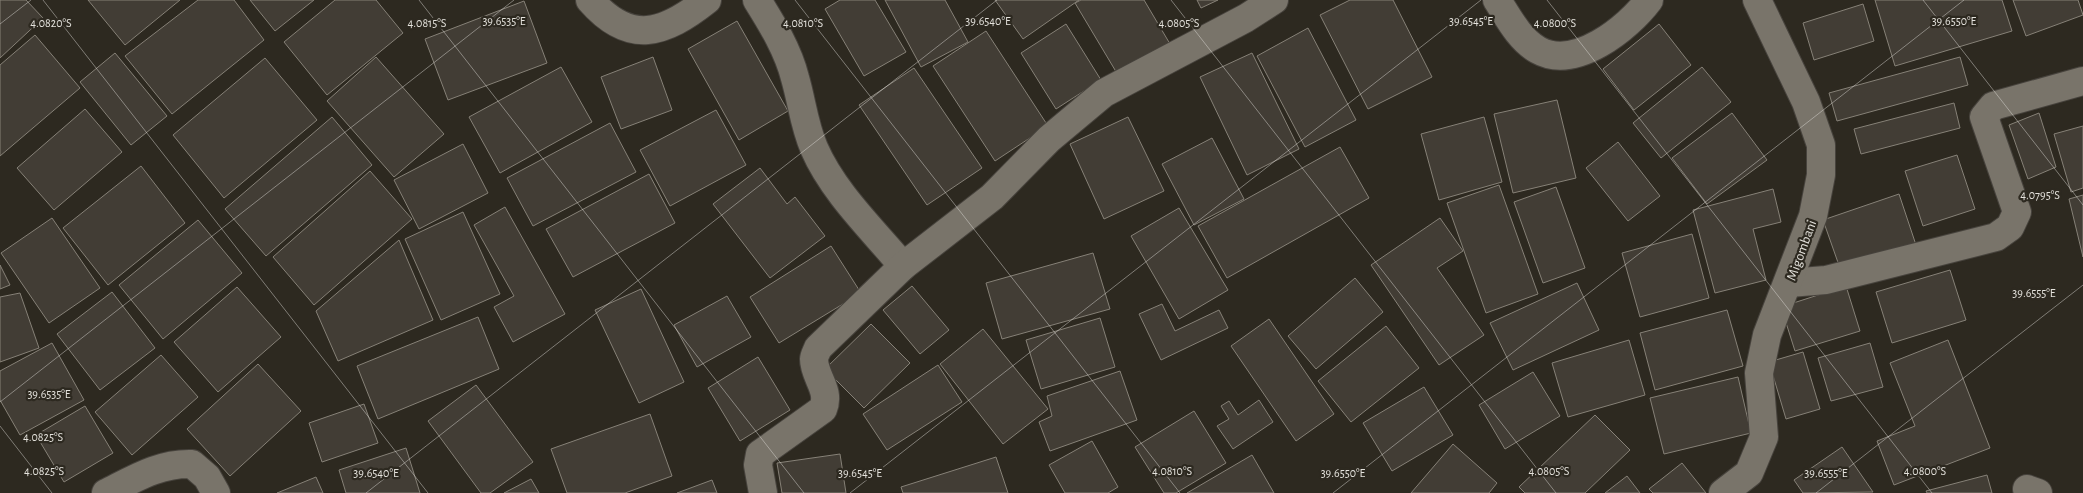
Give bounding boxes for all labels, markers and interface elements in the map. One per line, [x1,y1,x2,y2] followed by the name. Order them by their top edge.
[482,15,526,27] text: 39.6535°E
[965,15,1011,27] text: 39.6540°E
[1449,15,1493,27] text: 39.6545°E
[1932,15,1977,27] text: 39.6550°E
[30,17,72,29] text: 4.0820°S
[408,17,447,29] text: 4.0815°S
[783,17,823,29] text: 4.0810°S
[1158,17,1200,29] text: 4.0805°S
[1534,17,1577,29] text: 4.0800°S
[2020,189,2060,201] text: 4.0795°S
[1785,218,1819,282] street label: Migombani
[2012,287,2056,299] text: 39.6555°E
[27,388,71,400] text: 39.6535°E
[23,431,63,443] text: 4.0825°S
[24,465,64,477] text: 4.0825°S
[1152,465,1192,477] text: 4.0810°S
[1528,465,1570,477] text: 4.0805°S
[1904,465,1947,477] text: 4.0800°S
[353,467,399,479] text: 39.6540°E
[838,467,882,479] text: 39.6545°E
[1321,467,1366,479] text: 39.6550°E
[1804,467,1848,479] text: 39.6555°E

